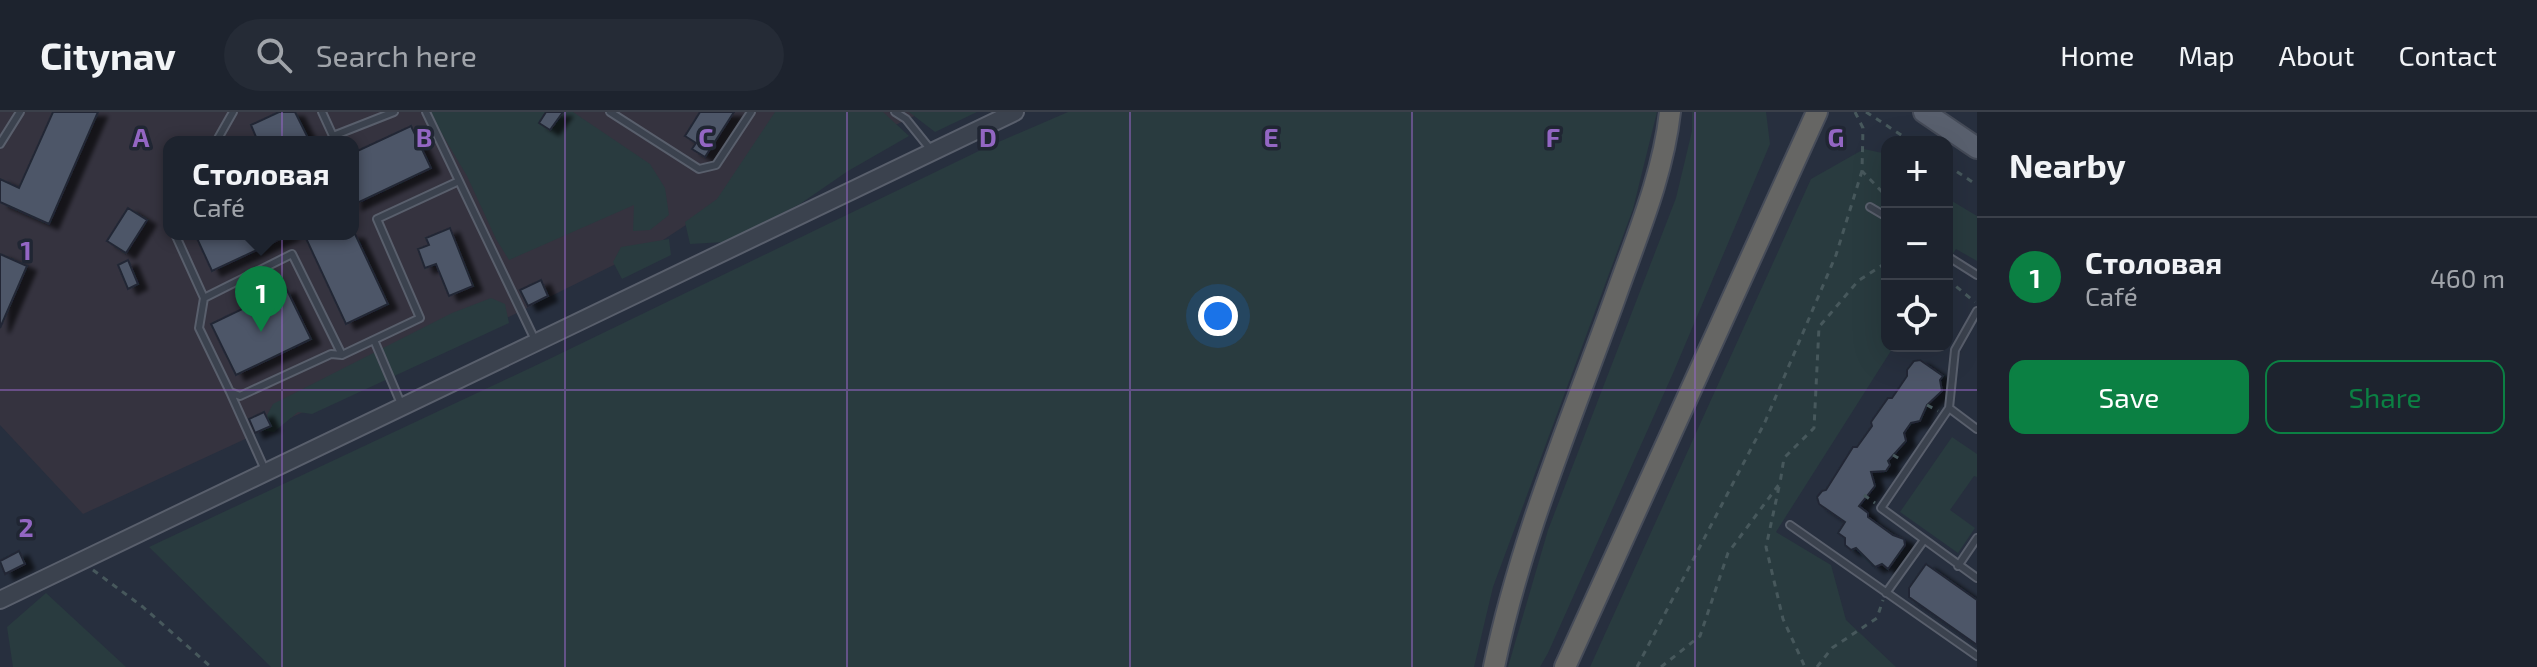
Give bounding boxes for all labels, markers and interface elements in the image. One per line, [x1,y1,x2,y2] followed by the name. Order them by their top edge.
[224,19,784,91] search box
[40,32,176,78] text: Citynav
[252,33,296,77] icon: search
[316,37,477,73] text: Search here
[2060,38,2134,72] text: Home
[2178,38,2235,72] text: Map
[2279,38,2354,72] text: About
[2398,38,2497,72] text: Contact
[133,121,150,152] text: A
[416,121,432,152] text: B
[698,121,714,152] text: C
[979,121,997,152] text: D
[1263,121,1279,152] text: E
[1546,121,1560,152] text: F
[1828,121,1844,152] text: G
[163,136,359,240] popup
[1881,136,1953,352] map controls
[1881,136,1953,208] button: +
[2009,144,2126,185] text: Nearby
[192,155,330,191] text: Столовая
[192,191,245,222] text: Café
[1881,208,1953,280] button: −
[20,234,32,265] text: 1
[2085,244,2222,280] text: Столовая
[2029,262,2041,293] text: 1
[2430,262,2505,293] text: 460 m
[235,266,287,332] pin: 1
[1881,280,1953,352] button: locate
[2085,280,2138,311] text: Café
[1198,296,1238,336] your location
[2009,360,2249,434] button: Save
[2265,360,2505,434] button: Share
[18,511,34,542] text: 2

